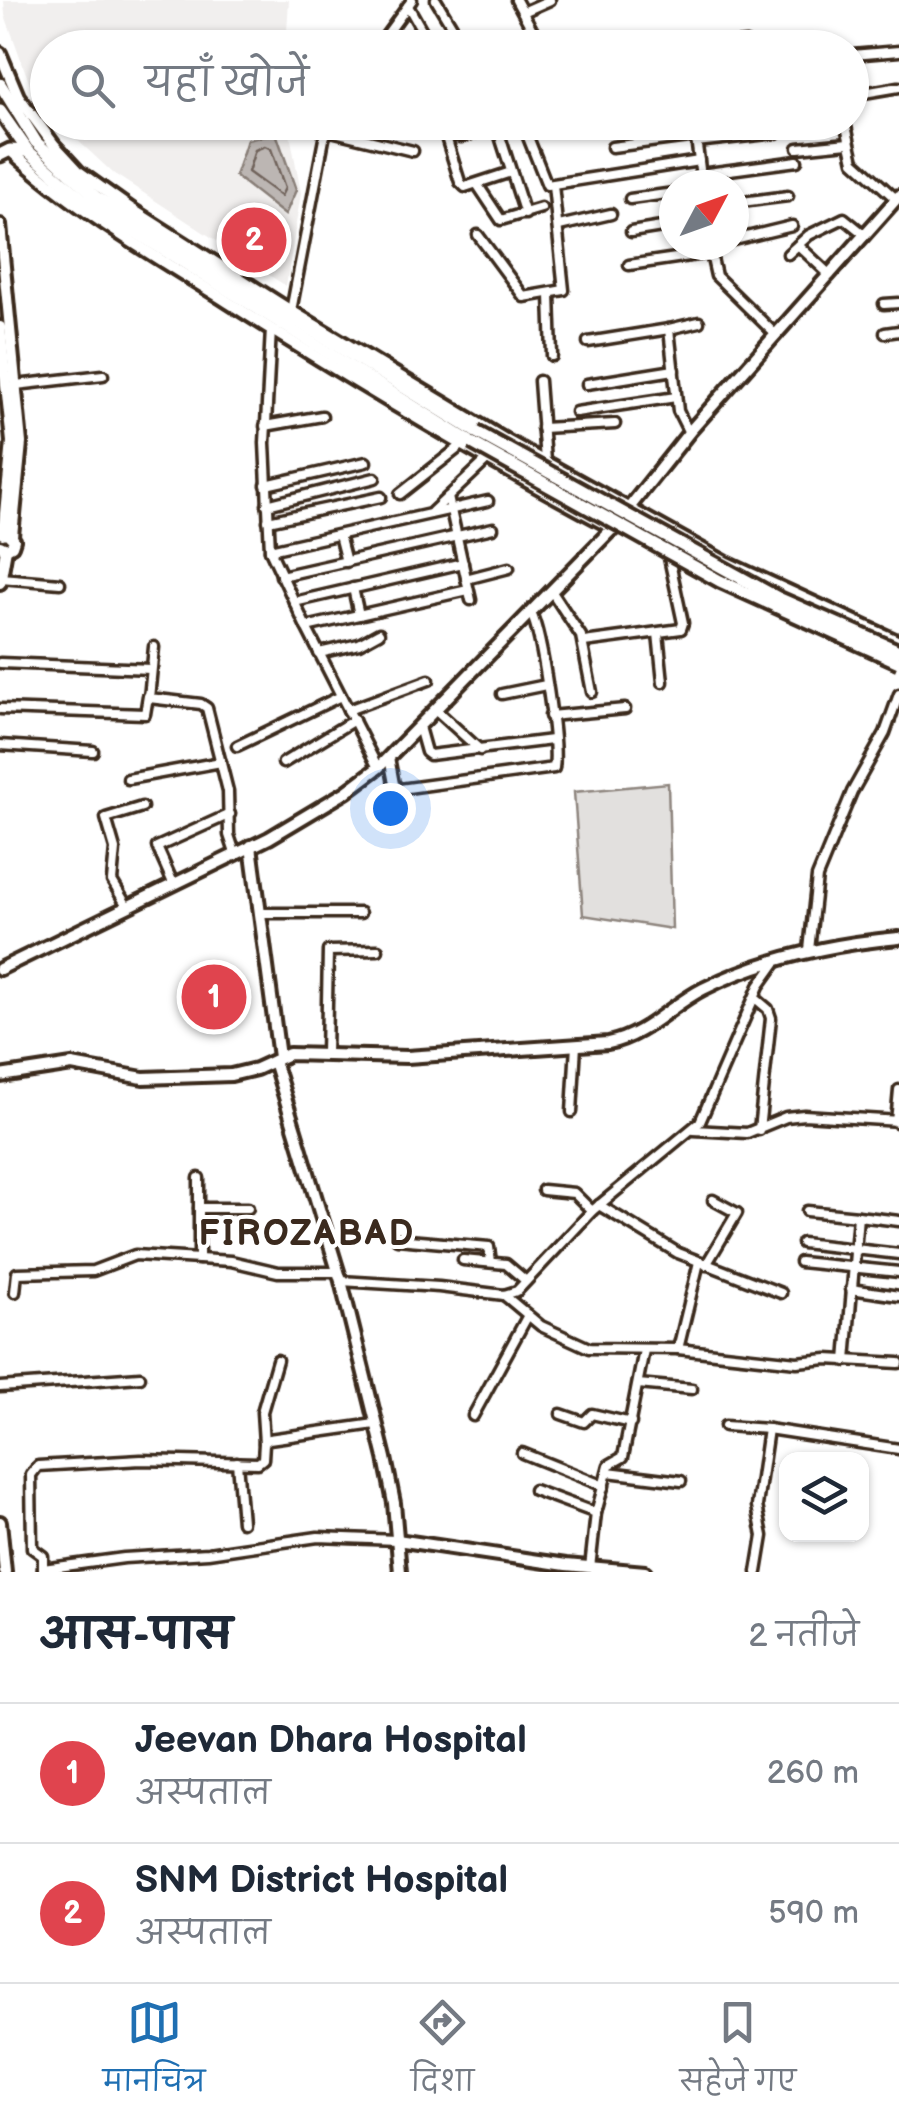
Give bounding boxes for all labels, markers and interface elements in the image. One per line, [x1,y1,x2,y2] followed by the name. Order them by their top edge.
[30,30,869,140] search box
[65,58,120,113] icon: search
[145,61,309,106] text: यहाँ खोजें
[659,170,749,260] north arrow
[222,202,286,278] pin: 2
[365,783,416,834] your location
[182,960,246,1034] pin: 1
[198,1213,416,1256] district label: FIROZABAD
[779,1452,869,1542] map controls
[779,1452,869,1542] button: layers
[40,1610,232,1661] text: आस-पास
[749,1617,859,1656] text: 2 नतीजे
[135,1718,527,1763] text: Jeevan Dhara Hospital
[66,1754,79,1793] text: 1
[767,1754,859,1793] text: 260 m
[135,1775,271,1814] text: अस्पताल
[135,1858,508,1903] text: SNM District Hospital
[63,1894,82,1933] text: 2
[768,1894,859,1933] text: 590 m
[135,1915,271,1954] text: अस्पताल
[103,1995,205,2112] tab: मानचित्र
[411,1995,474,2112] tab: दिशा
[680,1995,796,2112] tab: सहेजे गए

